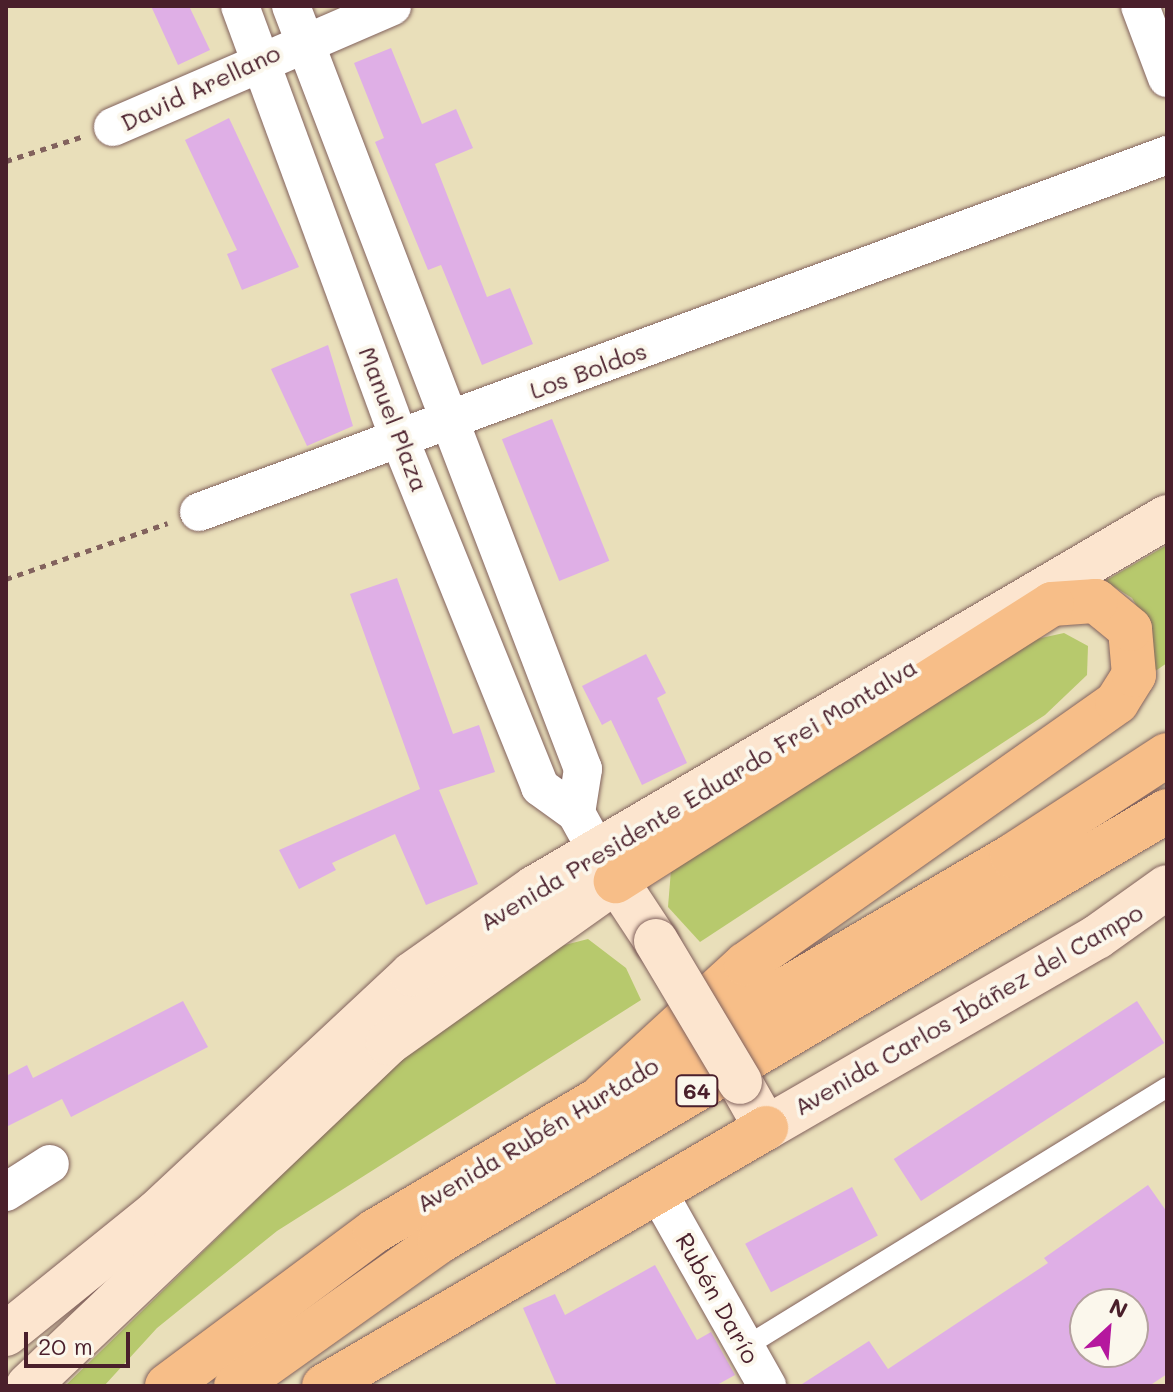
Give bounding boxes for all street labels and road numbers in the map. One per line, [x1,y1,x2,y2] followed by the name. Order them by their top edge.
[116,38,284,136] street label: David Arellano
[526,336,650,404] street label: Los Boldos
[353,342,435,496] street label: Manuel Plaza
[474,652,922,936] street label: Avenida Presidente Eduardo Frei Montalva
[788,897,1148,1121] street label: Avenida Carlos Ibáñez del Campo
[411,1050,663,1218] street label: Avenida Rubén Hurtado
[675,1073,719,1109] road number: 64
[670,1228,766,1368] street label: Rubén Darío

